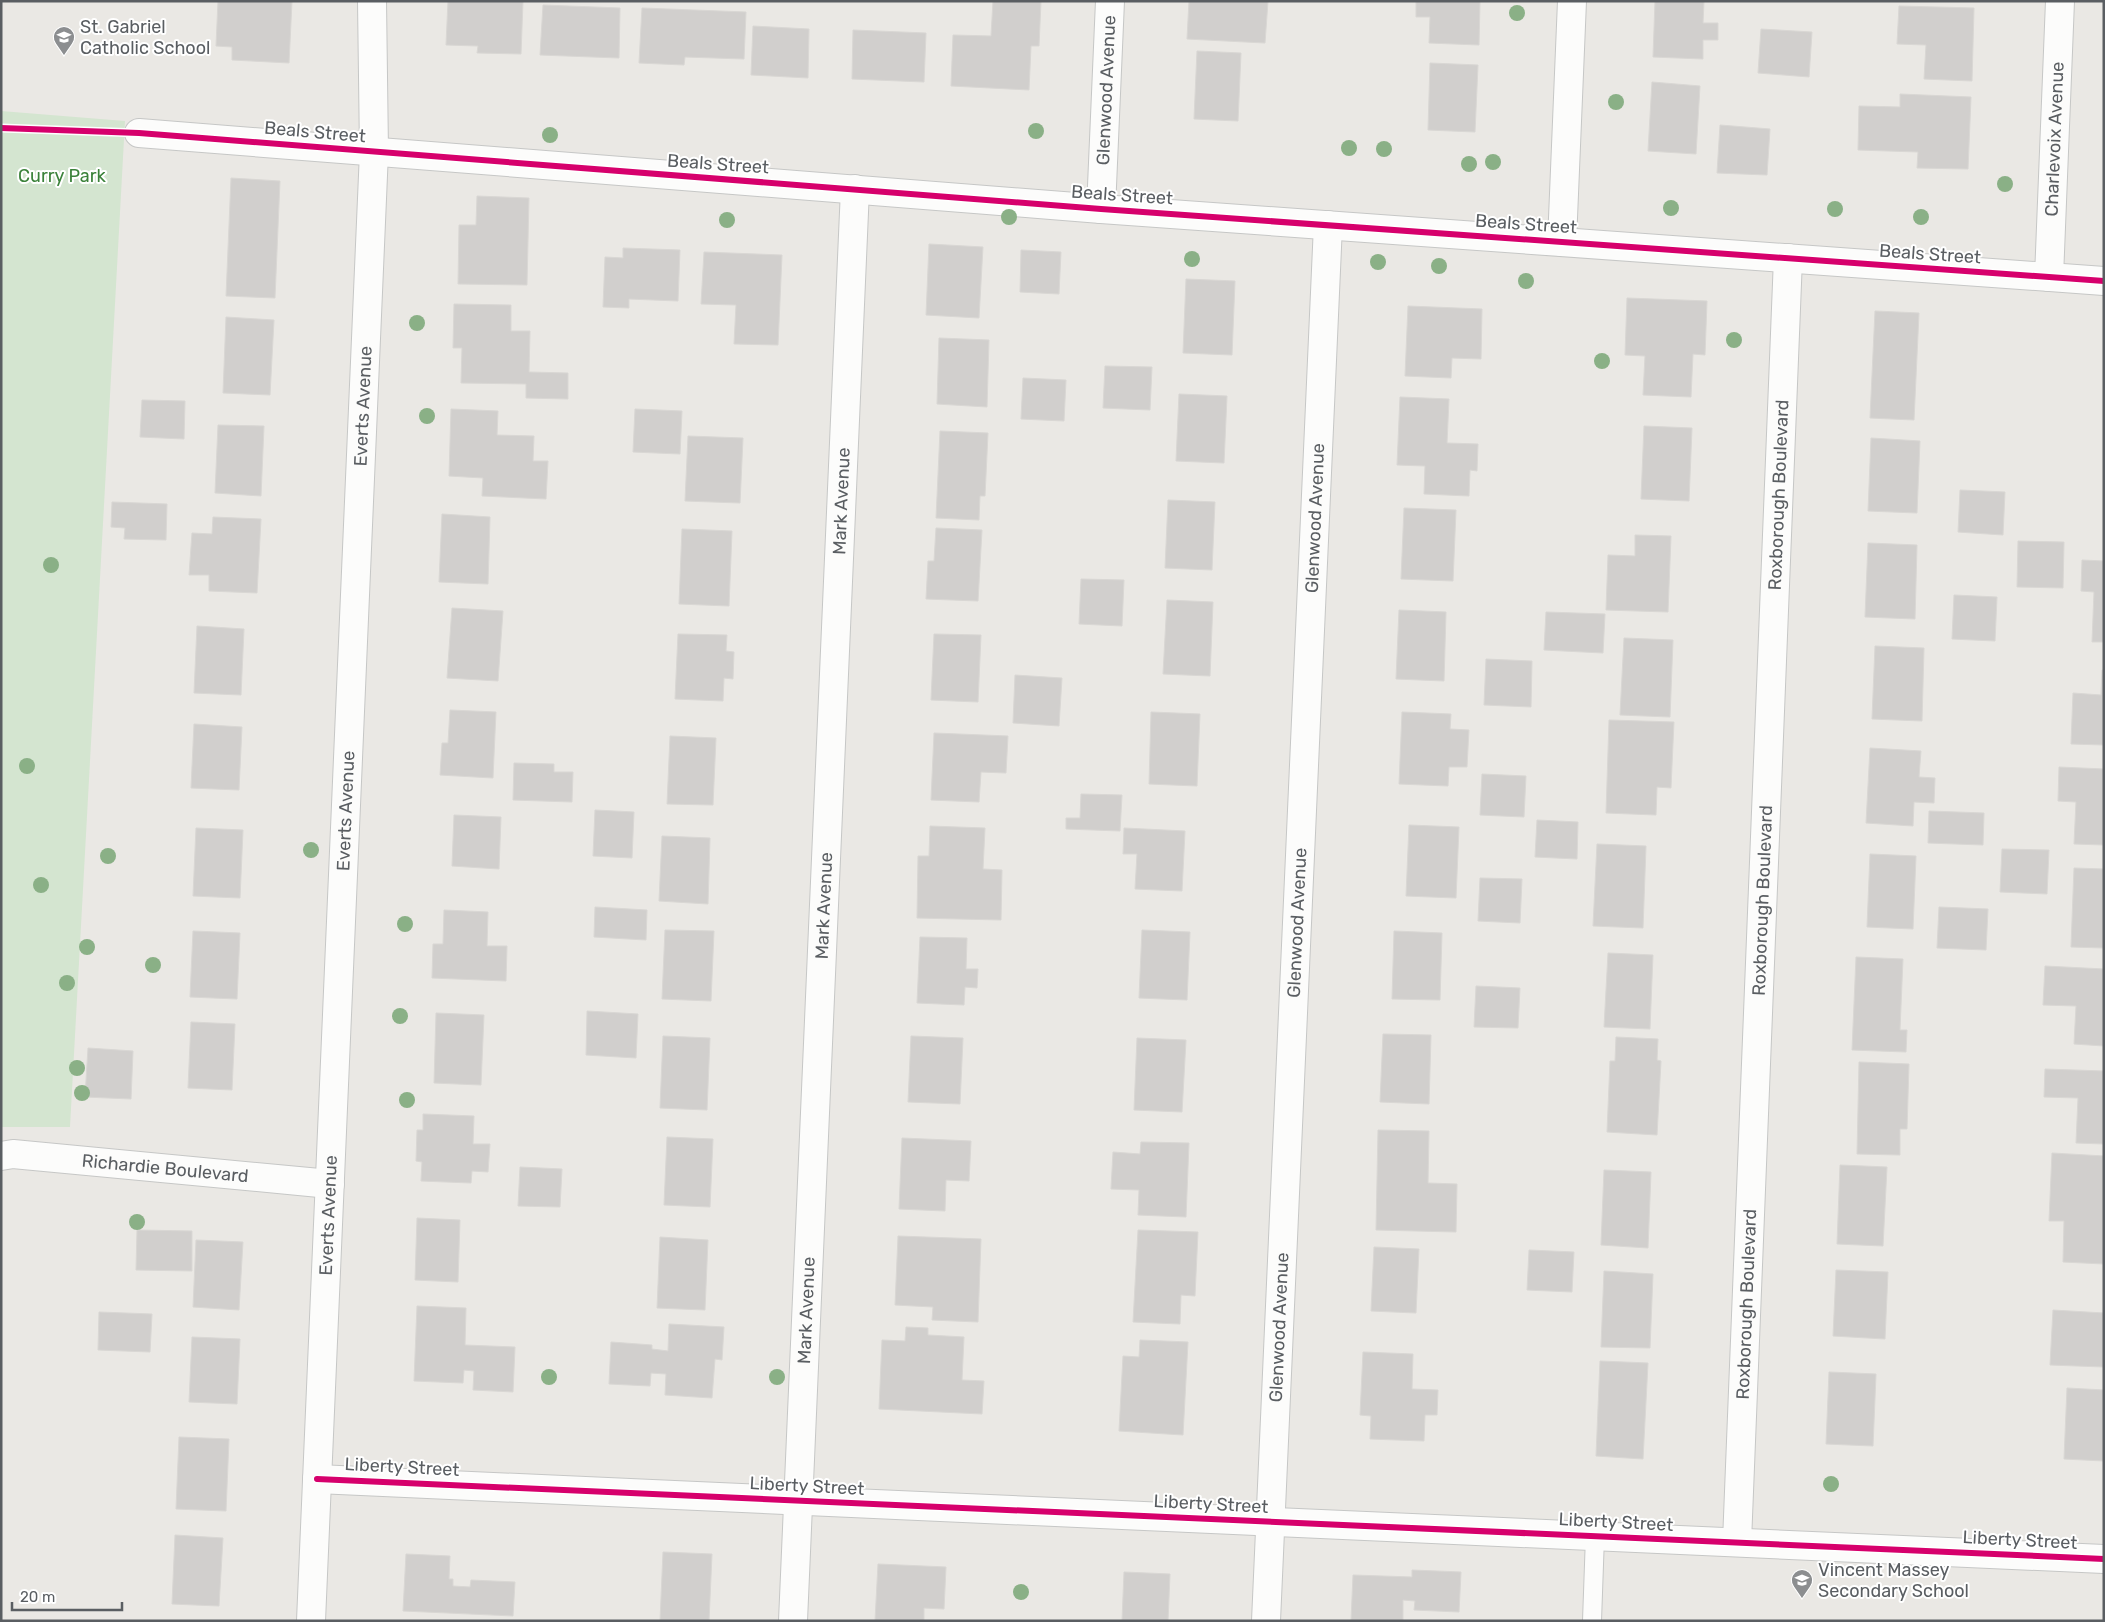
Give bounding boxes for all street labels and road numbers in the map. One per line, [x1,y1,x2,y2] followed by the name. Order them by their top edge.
[1092,15,1120,166] street label: Glenwood Avenue
[2040,61,2069,217] street label: Charlevoix Avenue
[263,117,367,147] street label: Beals Street
[666,149,770,179] street label: Beals Street
[1070,180,1174,210] street label: Beals Street
[1474,209,1578,239] street label: Beals Street
[1878,239,1982,269] street label: Beals Street
[350,345,377,467] street label: Everts Avenue
[1764,399,1793,591] street label: Roxborough Boulevard
[1301,443,1329,594] street label: Glenwood Avenue
[828,447,855,555] street label: Mark Avenue
[332,750,359,871] street label: Everts Avenue
[1748,805,1777,996] street label: Roxborough Boulevard
[1283,847,1311,998] street label: Glenwood Avenue
[811,852,837,960] street label: Mark Avenue
[81,1150,250,1187] street label: Richardie Boulevard
[315,1155,342,1276] street label: Everts Avenue
[1732,1208,1761,1400] street label: Roxborough Boulevard
[1265,1252,1293,1403] street label: Glenwood Avenue
[793,1256,820,1364] street label: Mark Avenue
[344,1453,460,1481] street label: Liberty Street
[749,1472,865,1500] street label: Liberty Street
[1153,1490,1269,1518] street label: Liberty Street
[1558,1508,1674,1536] street label: Liberty Street
[1962,1526,2078,1554] street label: Liberty Street

